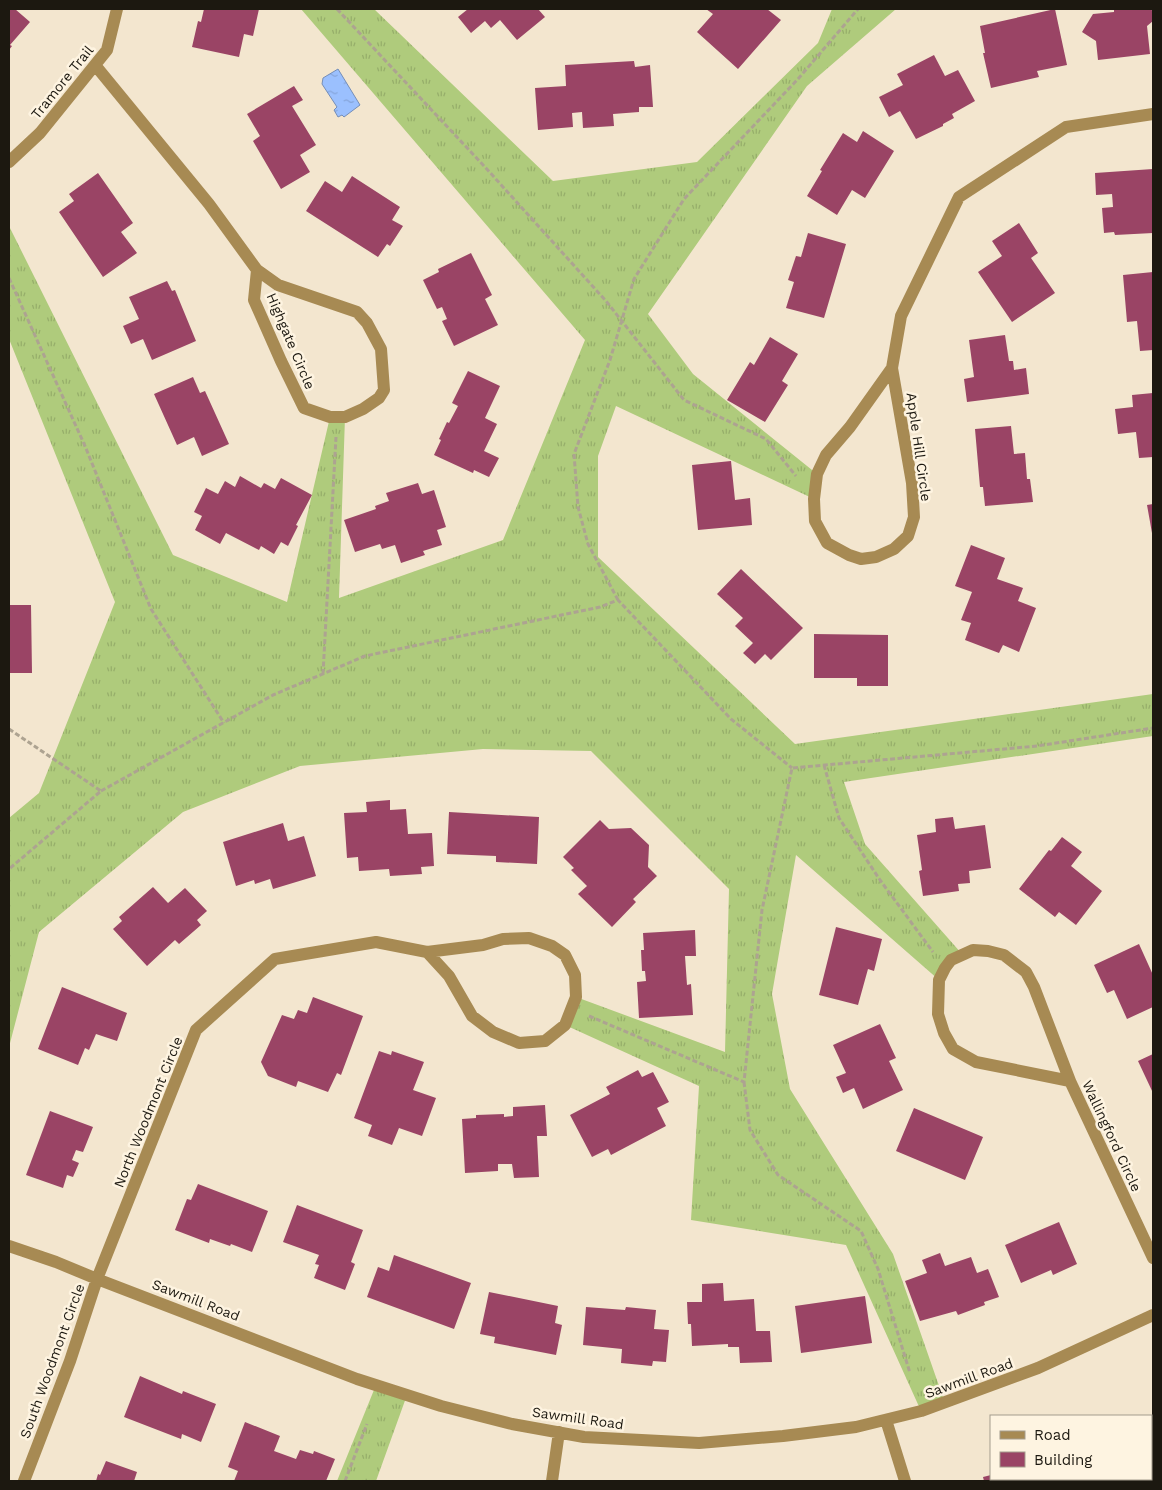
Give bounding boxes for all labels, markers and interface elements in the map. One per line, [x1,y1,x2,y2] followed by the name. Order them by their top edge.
[28,42,97,122] street label: Tramore Trail
[264,290,318,392] street label: Highgate Circle
[903,392,935,502] street label: Apple Hill Circle
[110,1034,186,1190] street label: North Woodmont Circle
[1079,1078,1145,1194] street label: Wallingford Circle
[150,1276,242,1324] street label: Sawmill Road
[17,1281,87,1441] street label: South Woodmont Circle
[923,1355,1015,1401] street label: Sawmill Road
[531,1404,625,1432] street label: Sawmill Road
[990,1415,1152,1480] legend
[1034,1426,1071,1444] text: Road
[1034,1451,1092,1469] text: Building

